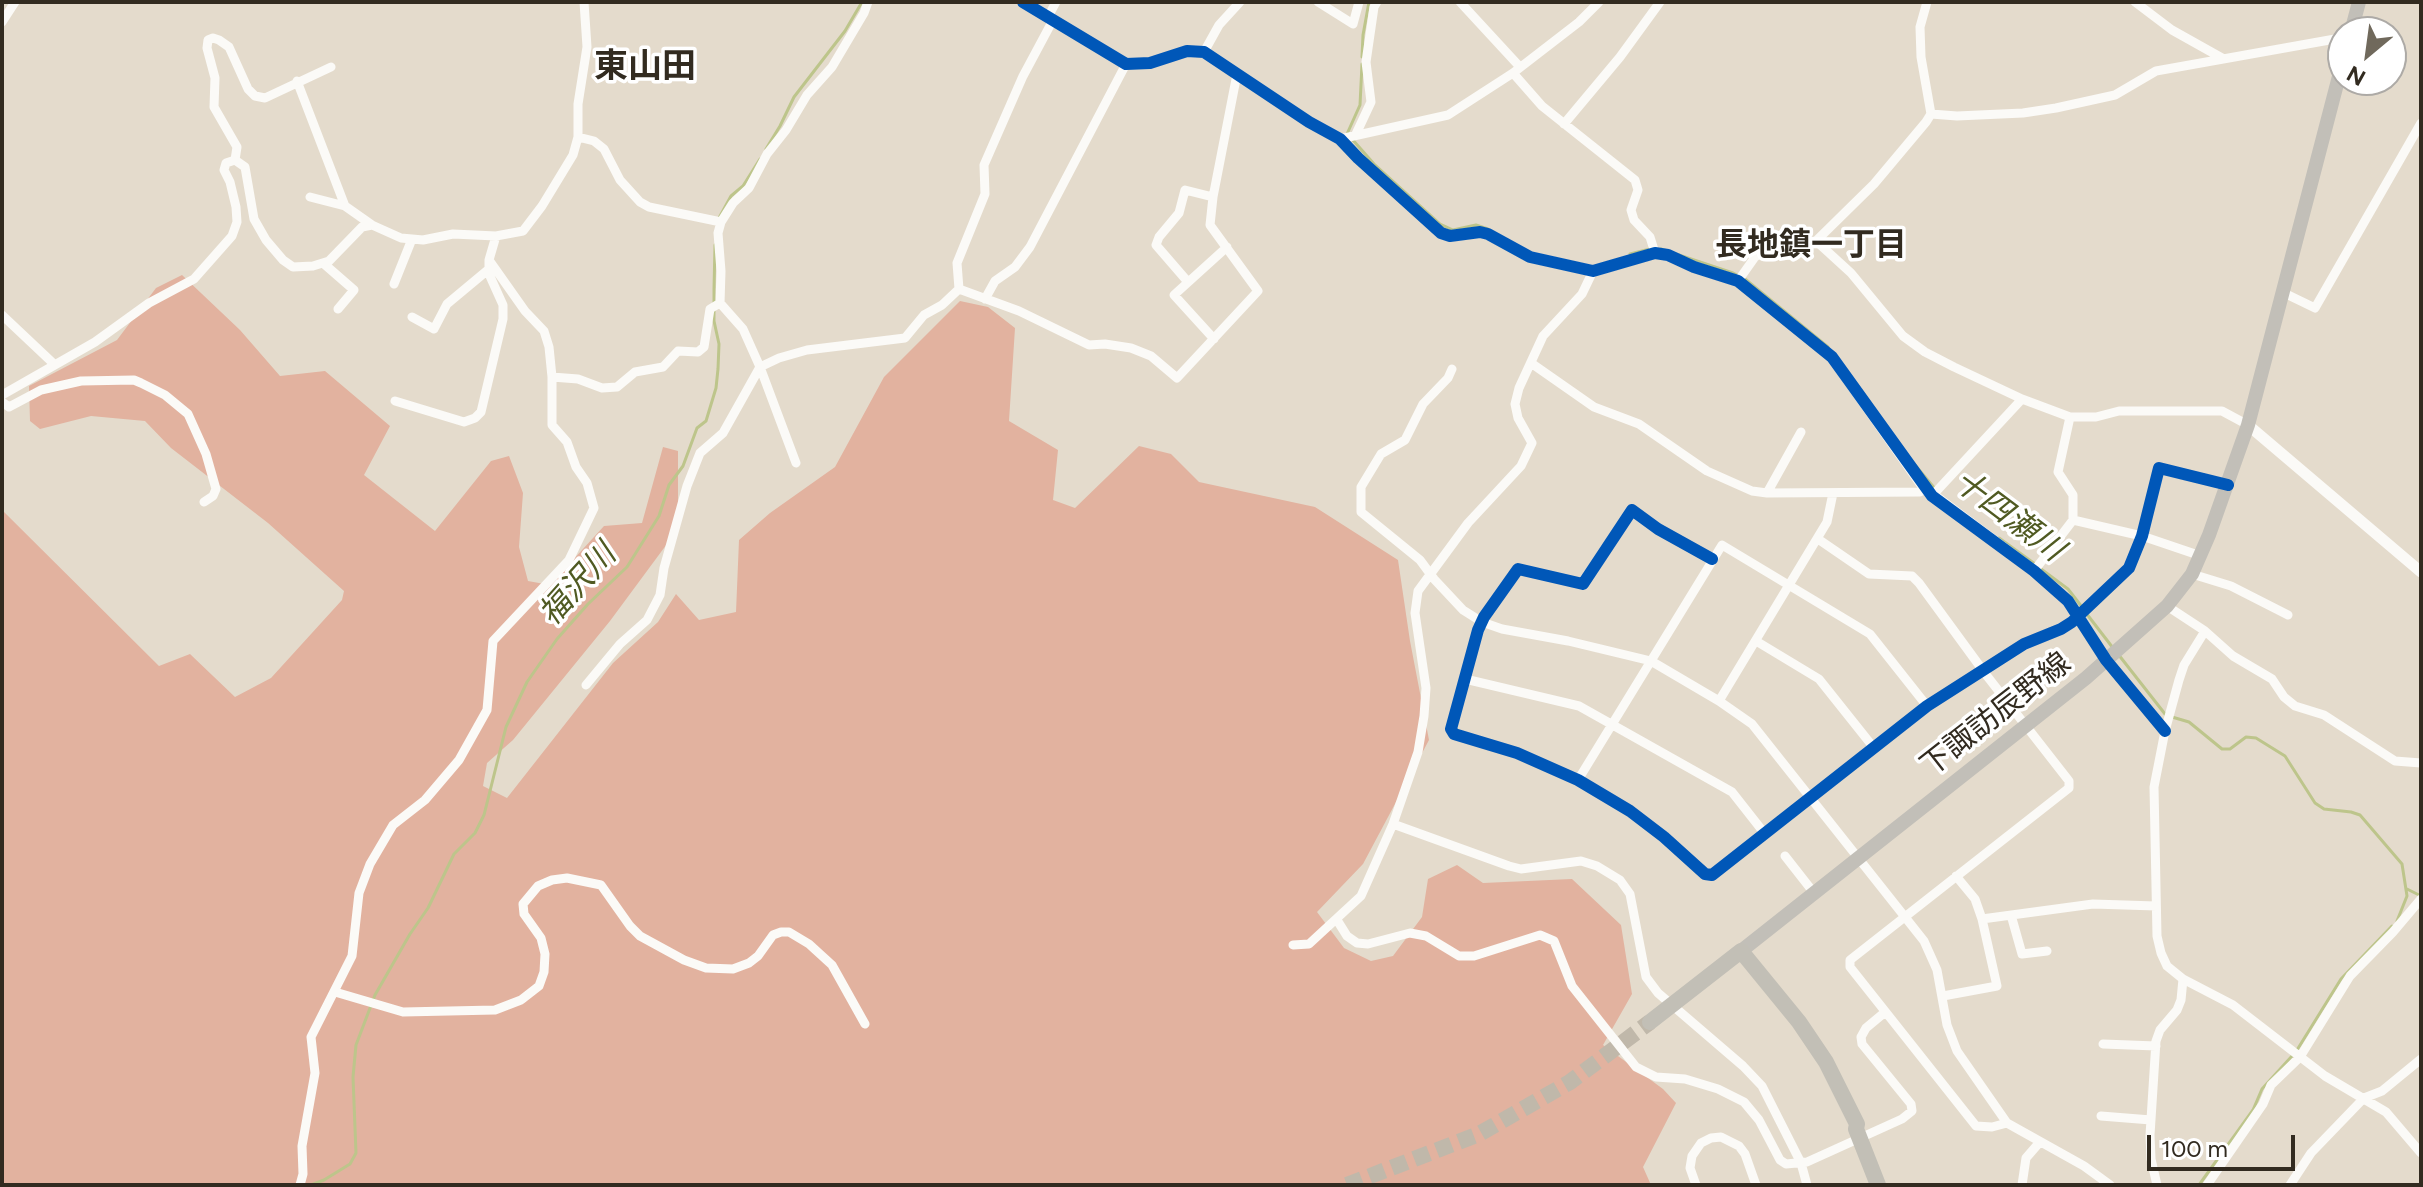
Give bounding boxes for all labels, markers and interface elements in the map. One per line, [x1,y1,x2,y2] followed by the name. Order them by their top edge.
[2327,16,2407,96] north arrow
[594,47,696,87] district label: 東山田
[2342,60,2370,92] text: N
[1715,227,1907,265] district label: 長地鎮一丁目
[1945,462,2071,570] water label: 十四瀬川
[532,536,624,634] water label: 福沢川
[1914,645,2078,785] street label: 下諏訪辰野線
[2151,1119,2299,1169] scale bar
[2161,1134,2228,1163] text: 100 m

